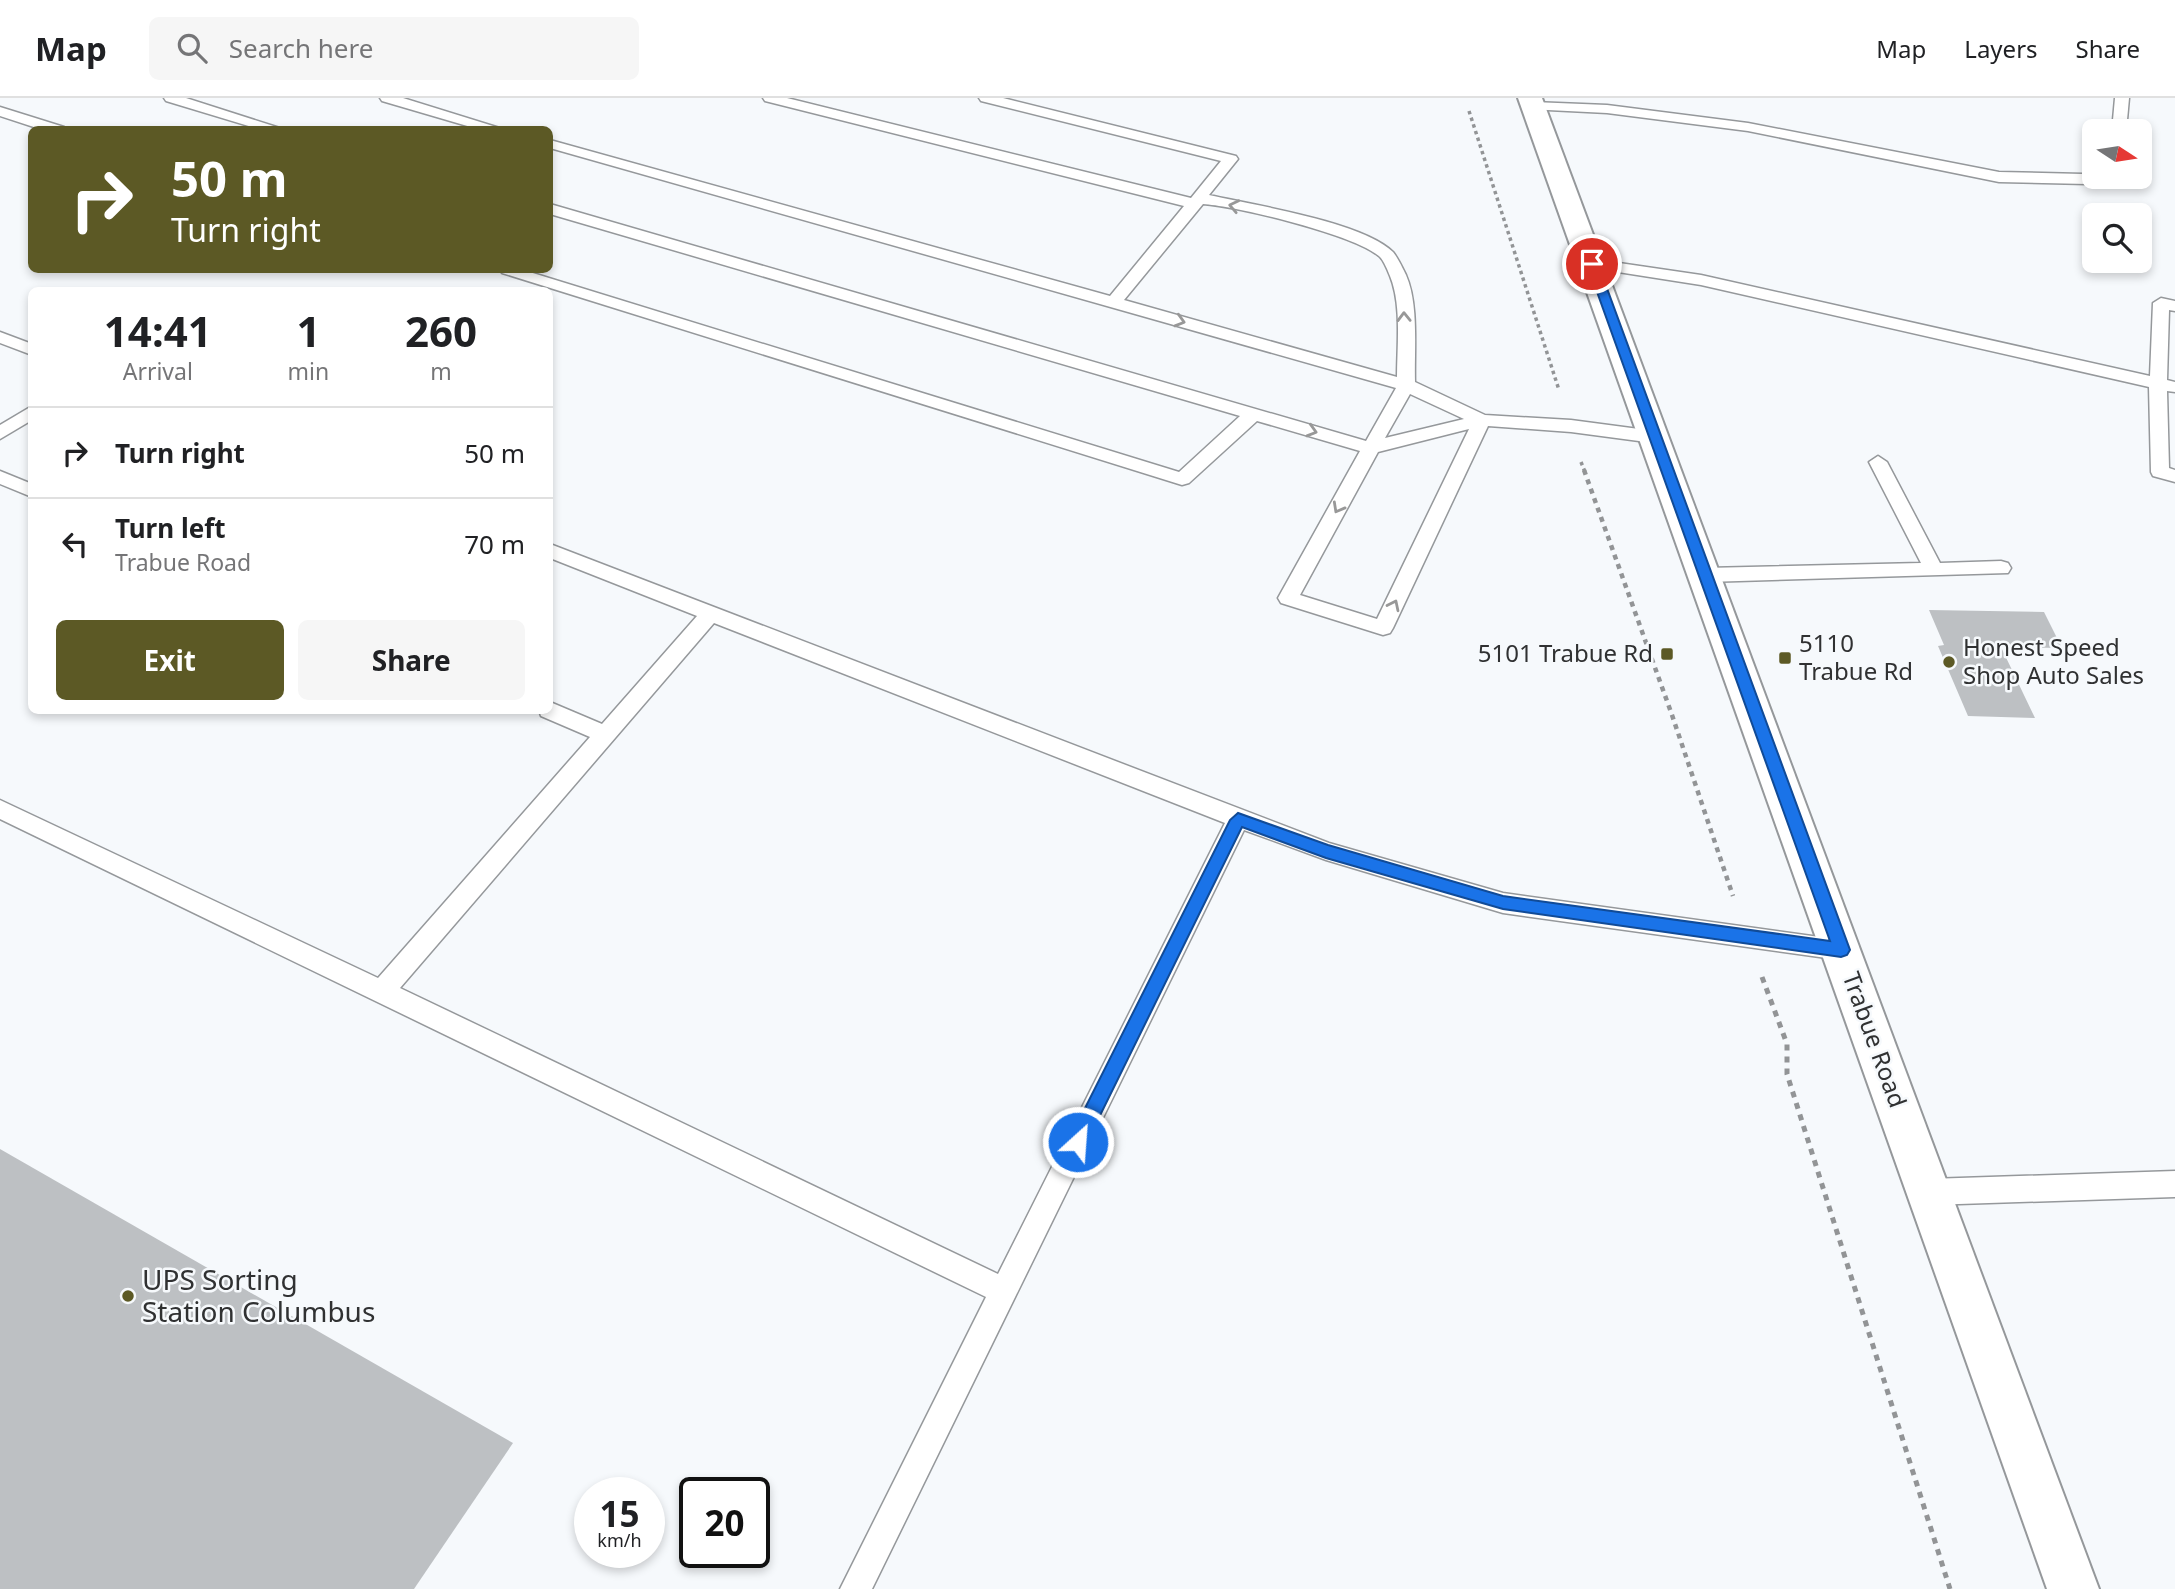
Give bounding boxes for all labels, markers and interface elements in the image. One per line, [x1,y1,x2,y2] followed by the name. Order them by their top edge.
[149,17,639,80] search box
[35,26,107,71] text: Map
[173,29,211,67] icon: search
[229,30,373,66] text: Search here
[1876,32,1926,65] text: Map
[1964,32,2038,65] text: Layers
[2076,32,2140,65] text: Share
[2082,119,2152,189] north arrow
[2082,119,2152,273] map controls
[171,145,288,211] text: 50 m
[56,154,147,245] icon: right
[1228,199,1240,214] one-way arrow
[2082,203,2152,273] button: search
[171,208,321,251] text: Turn right
[1562,234,1622,294] pin
[1573,245,1611,283] icon: arrive
[104,302,212,359] text: 14:41
[296,302,320,359] text: 1
[405,302,477,359] text: 260
[1397,311,1412,322] one-way arrow
[1174,312,1186,327] one-way arrow
[123,355,193,387] text: Arrival
[288,355,329,387] text: min
[430,355,452,387] text: m
[1306,423,1318,437] one-way arrow
[56,434,94,472] icon: right
[115,435,245,471] text: Turn right
[464,435,525,471] text: 50 m
[1333,500,1346,513] one-way arrow
[115,510,226,546] text: Turn left
[56,525,94,563] icon: left
[464,526,525,562] text: 70 m
[115,546,251,578] text: Trabue Road
[1386,600,1400,612] one-way arrow
[56,620,284,700] button: Exit
[298,620,525,700] button: Share
[1799,626,1913,687] place label: 5110 Trabue Rd
[1963,630,2144,691] place label: Honest Speed Shop Auto Sales
[1478,636,1653,669] place label: 5101 Trabue Rd
[1659,646,1675,662] marker: 5101 Trabue Rd
[1777,650,1793,666] marker: 5110 Trabue Rd
[1941,654,1957,670] marker: Honest Speed Shop Auto Sales
[1836,967,1915,1112] street label: Trabue Road
[1041,1105,1115,1179] position arrow
[142,1260,375,1330] place label: UPS Sorting Station Columbus
[120,1288,136,1304] marker: UPS Sorting Station Columbus
[679,1477,770,1568] speed limit sign: 20
[599,1490,640,1537] text: 15
[597,1528,642,1552] text: km/h

